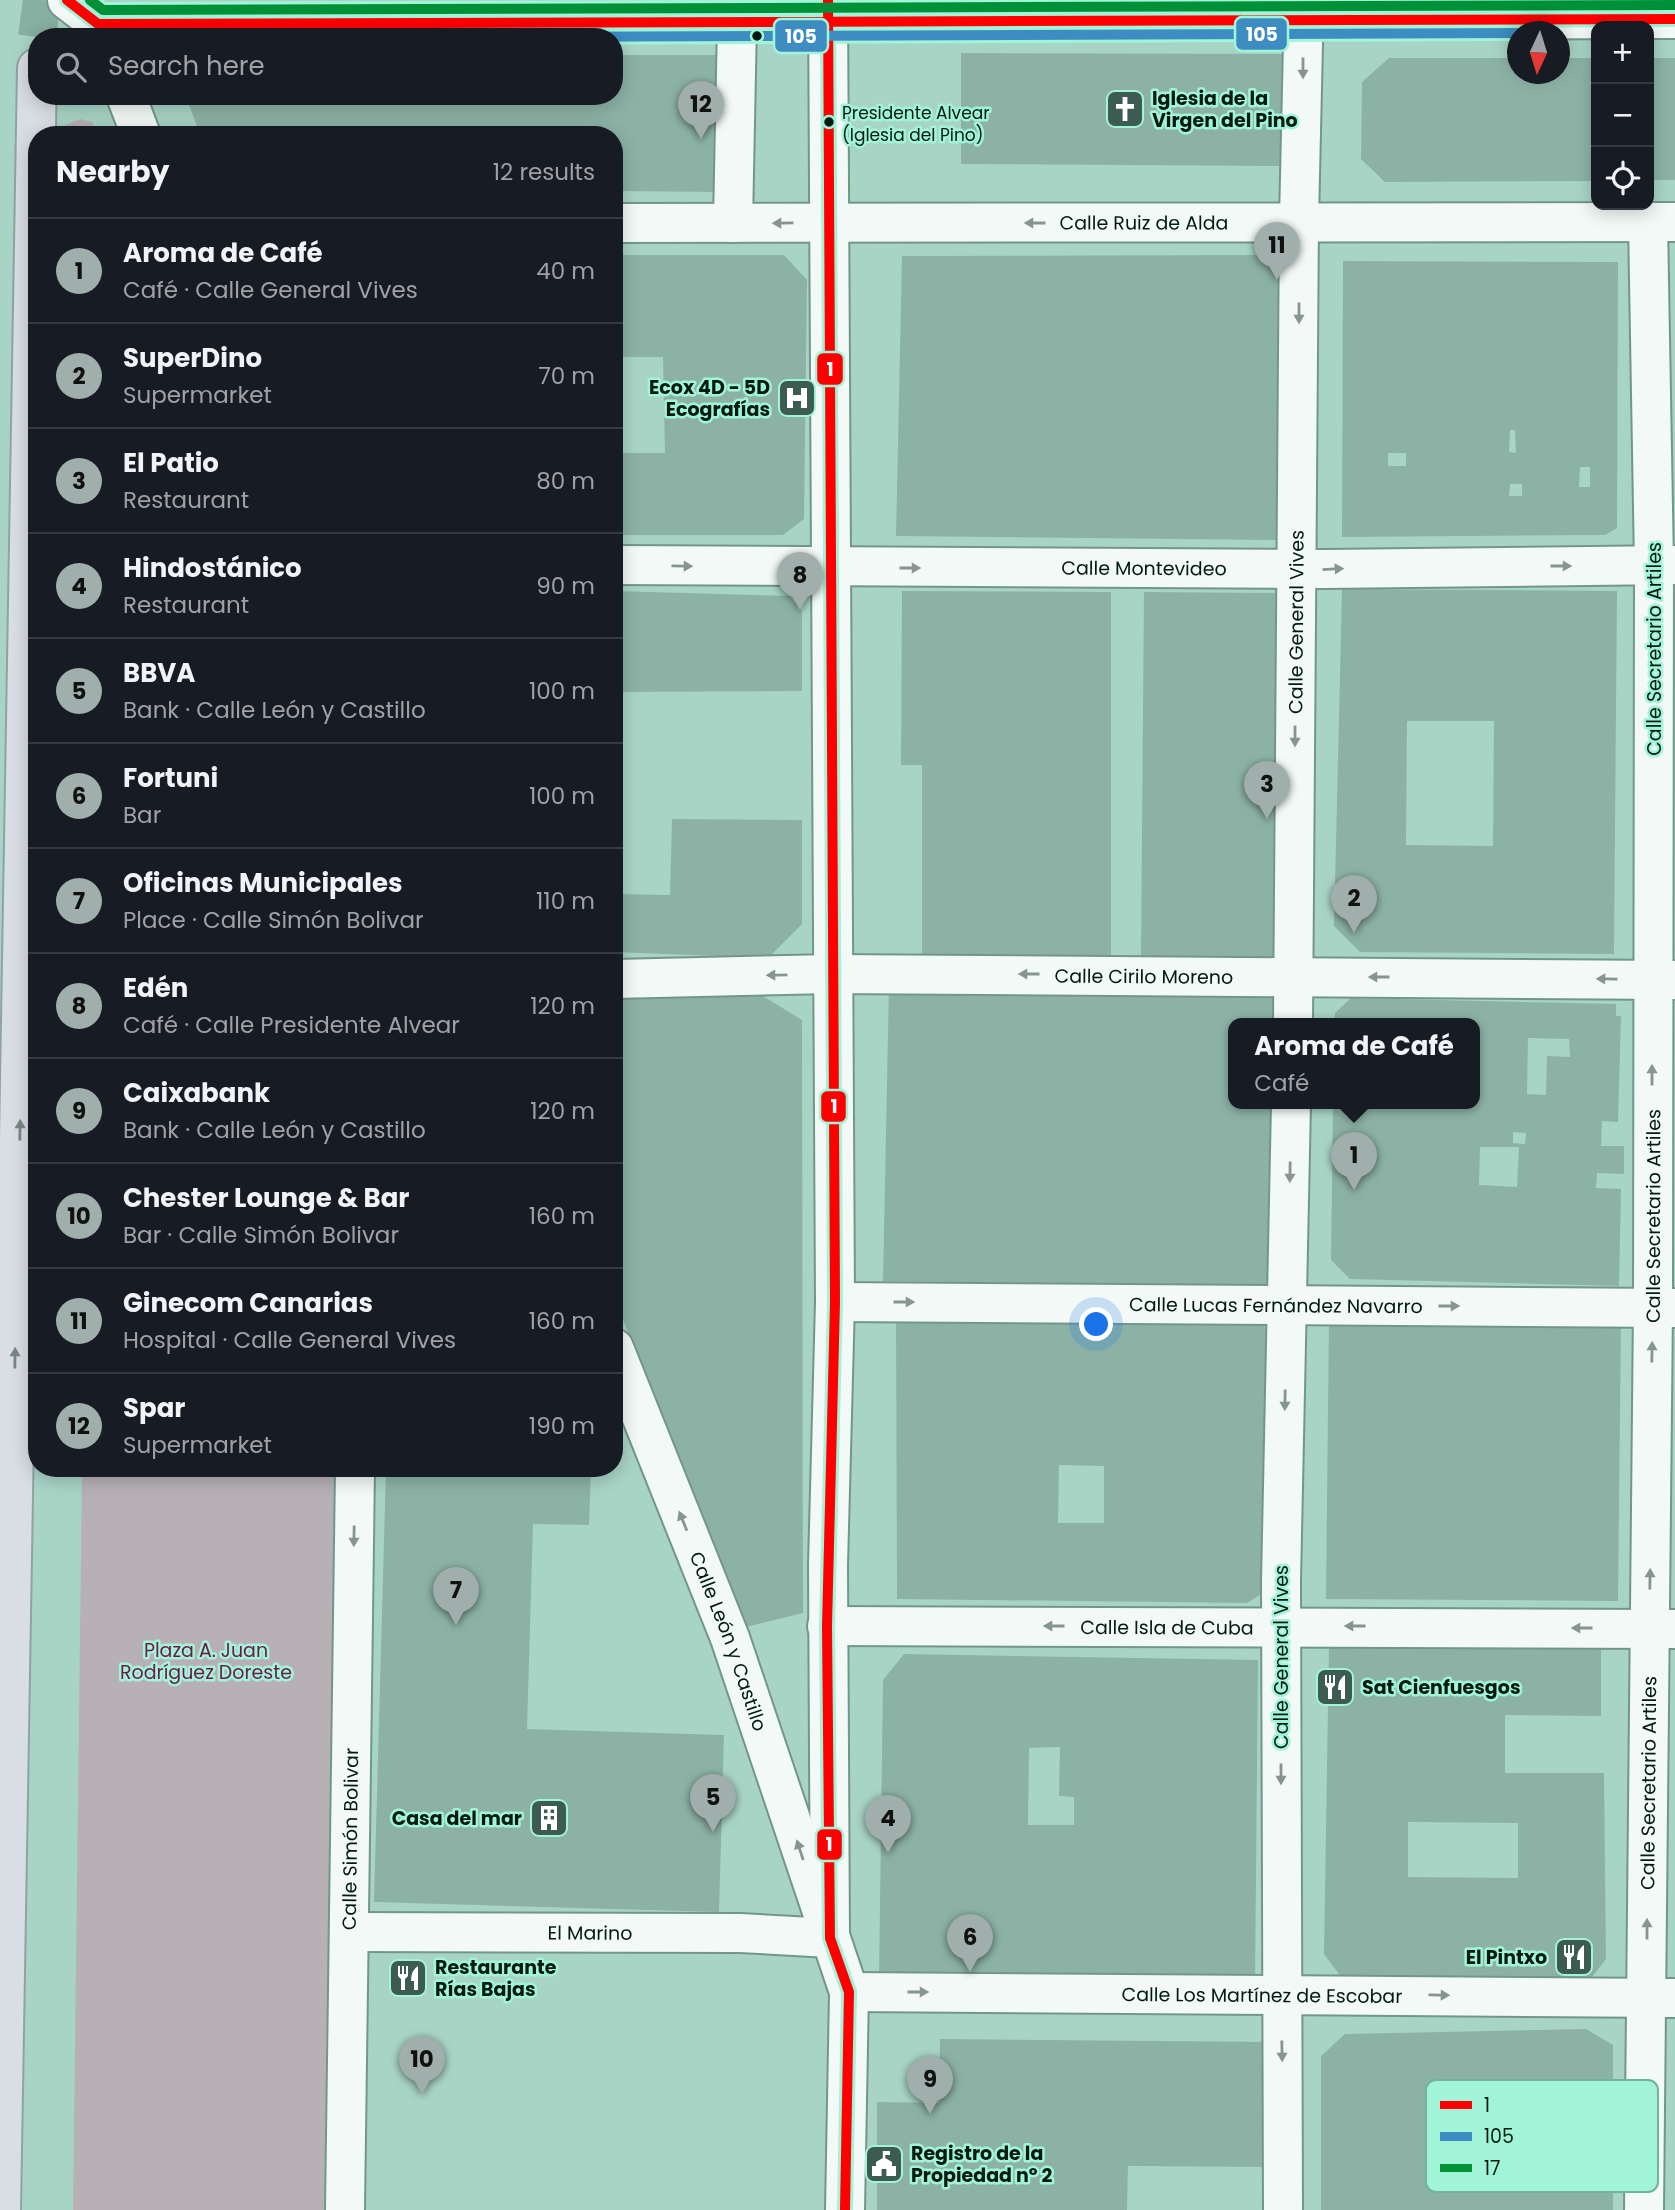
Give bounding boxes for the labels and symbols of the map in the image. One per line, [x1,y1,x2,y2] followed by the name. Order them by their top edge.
[1235,17,1288,51] line badge: 105
[774,19,828,53] line badge: 105
[1246,21,1278,48] text: 105
[1507,21,1570,84] north arrow
[785,23,817,50] text: 105
[750,29,764,43] unlabelled marker
[1297,57,1309,79] one-way arrow
[678,81,724,139] pin: 12
[1152,85,1298,134] place label: Iglesia de la Virgen del Pino
[1104,88,1146,130] church icon: Iglesia de la Virgen del Pino
[842,101,990,147] place label: Presidente Alvear (Iglesia del Pino)
[822,115,836,129] marker: Presidente Alvear (Iglesia del Pino)
[1060,209,1228,237] street label: Calle Ruiz de Alda
[772,217,794,228] one-way arrow
[1024,217,1046,229] one-way arrow
[1254,222,1300,280] pin: 11
[1293,302,1305,324] one-way arrow
[816,352,844,386] line badge: 1
[826,356,834,383] text: 1
[649,374,770,423] place label: Ecox 4D - 5D Ecografías
[776,377,818,419] hospital icon: Ecox 4D - 5D Ecografías
[1282,530,1311,714] street label: Calle General Vives
[1641,542,1668,756] street label: Calle Secretario Artiles
[777,552,823,610] pin: 8
[1061,555,1227,582] street label: Calle Montevideo
[672,560,694,571] one-way arrow
[1550,560,1572,572] one-way arrow
[899,562,921,574] one-way arrow
[1323,563,1345,574] one-way arrow
[1289,726,1301,748] one-way arrow
[1244,761,1290,819] pin: 3
[1331,875,1377,933] pin: 2
[1055,963,1233,991] street label: Calle Cirilo Moreno
[1018,968,1040,980] one-way arrow
[766,969,788,980] one-way arrow
[1368,971,1390,983] one-way arrow
[1596,973,1618,985] one-way arrow
[1646,1064,1658,1086] one-way arrow
[820,1090,847,1123] line badge: 1
[830,1093,838,1120] text: 1
[1640,1109,1667,1323] street label: Calle Secretario Artiles
[14,1119,26,1141] one-way arrow
[1331,1132,1377,1190] pin: 1
[1284,1162,1295,1184] one-way arrow
[1129,1291,1423,1320] street label: Calle Lucas Fernández Navarro
[893,1296,915,1308] one-way arrow
[1439,1300,1461,1312] one-way arrow
[1079,1307,1113,1341] your location
[1646,1340,1657,1362] one-way arrow
[10,1347,21,1369] one-way arrow
[1279,1389,1291,1411] one-way arrow
[677,1510,688,1531] one-way arrow
[348,1526,360,1548] one-way arrow
[683,1548,773,1735] street label: Calle León y Castillo
[1268,1565,1295,1749] street label: Calle General Vives
[433,1567,479,1625] pin: 7
[1644,1568,1655,1590] one-way arrow
[1080,1614,1254,1642] street label: Calle Isla de Cuba
[1043,1620,1065,1632] one-way arrow
[1344,1620,1366,1632] one-way arrow
[1571,1622,1593,1634] one-way arrow
[120,1637,292,1686] park label: Plaza A. Juan Rodríguez Doreste
[1314,1666,1356,1708] restaurant icon: Sat Cienfuesgos
[1362,1674,1520,1701] place label: Sat Cienfuesgos
[1634,1676,1663,1890] street label: Calle Secretario Artiles
[336,1748,365,1930] street label: Calle Simón Bolivar
[1275,1764,1287,1786] one-way arrow
[690,1774,736,1832] pin: 5
[865,1795,911,1853] pin: 4
[528,1797,570,1839] building icon: Casa del mar
[392,1805,522,1832] place label: Casa del mar
[816,1828,843,1861] line badge: 1
[825,1831,833,1858] text: 1
[794,1840,805,1861] one-way arrow
[947,1914,993,1972] pin: 6
[1641,1918,1652,1940] one-way arrow
[548,1920,632,1947] street label: El Marino
[1553,1936,1595,1978] restaurant icon: El Pintxo
[1466,1944,1547,1971] place label: El Pintxo
[435,1954,557,2003] place label: Restaurante Rías Bajas
[387,1957,429,1999] restaurant icon: Restaurante Rías Bajas
[1122,1981,1402,2010] street label: Calle Los Martínez de Escobar
[907,1986,929,1998] one-way arrow
[1428,1989,1450,2001] one-way arrow
[399,2036,445,2094] pin: 10
[1276,2040,1288,2062] one-way arrow
[907,2056,953,2114] pin: 9
[1426,2080,1658,2192] legend
[1484,2092,1490,2119] text: 1
[1484,2123,1514,2150] text: 105
[911,2140,1053,2189] place label: Registro de la Propiedad nº 2
[863,2143,905,2185] public building icon: Registro de la Propiedad nº 2
[1484,2155,1500,2182] text: 17

